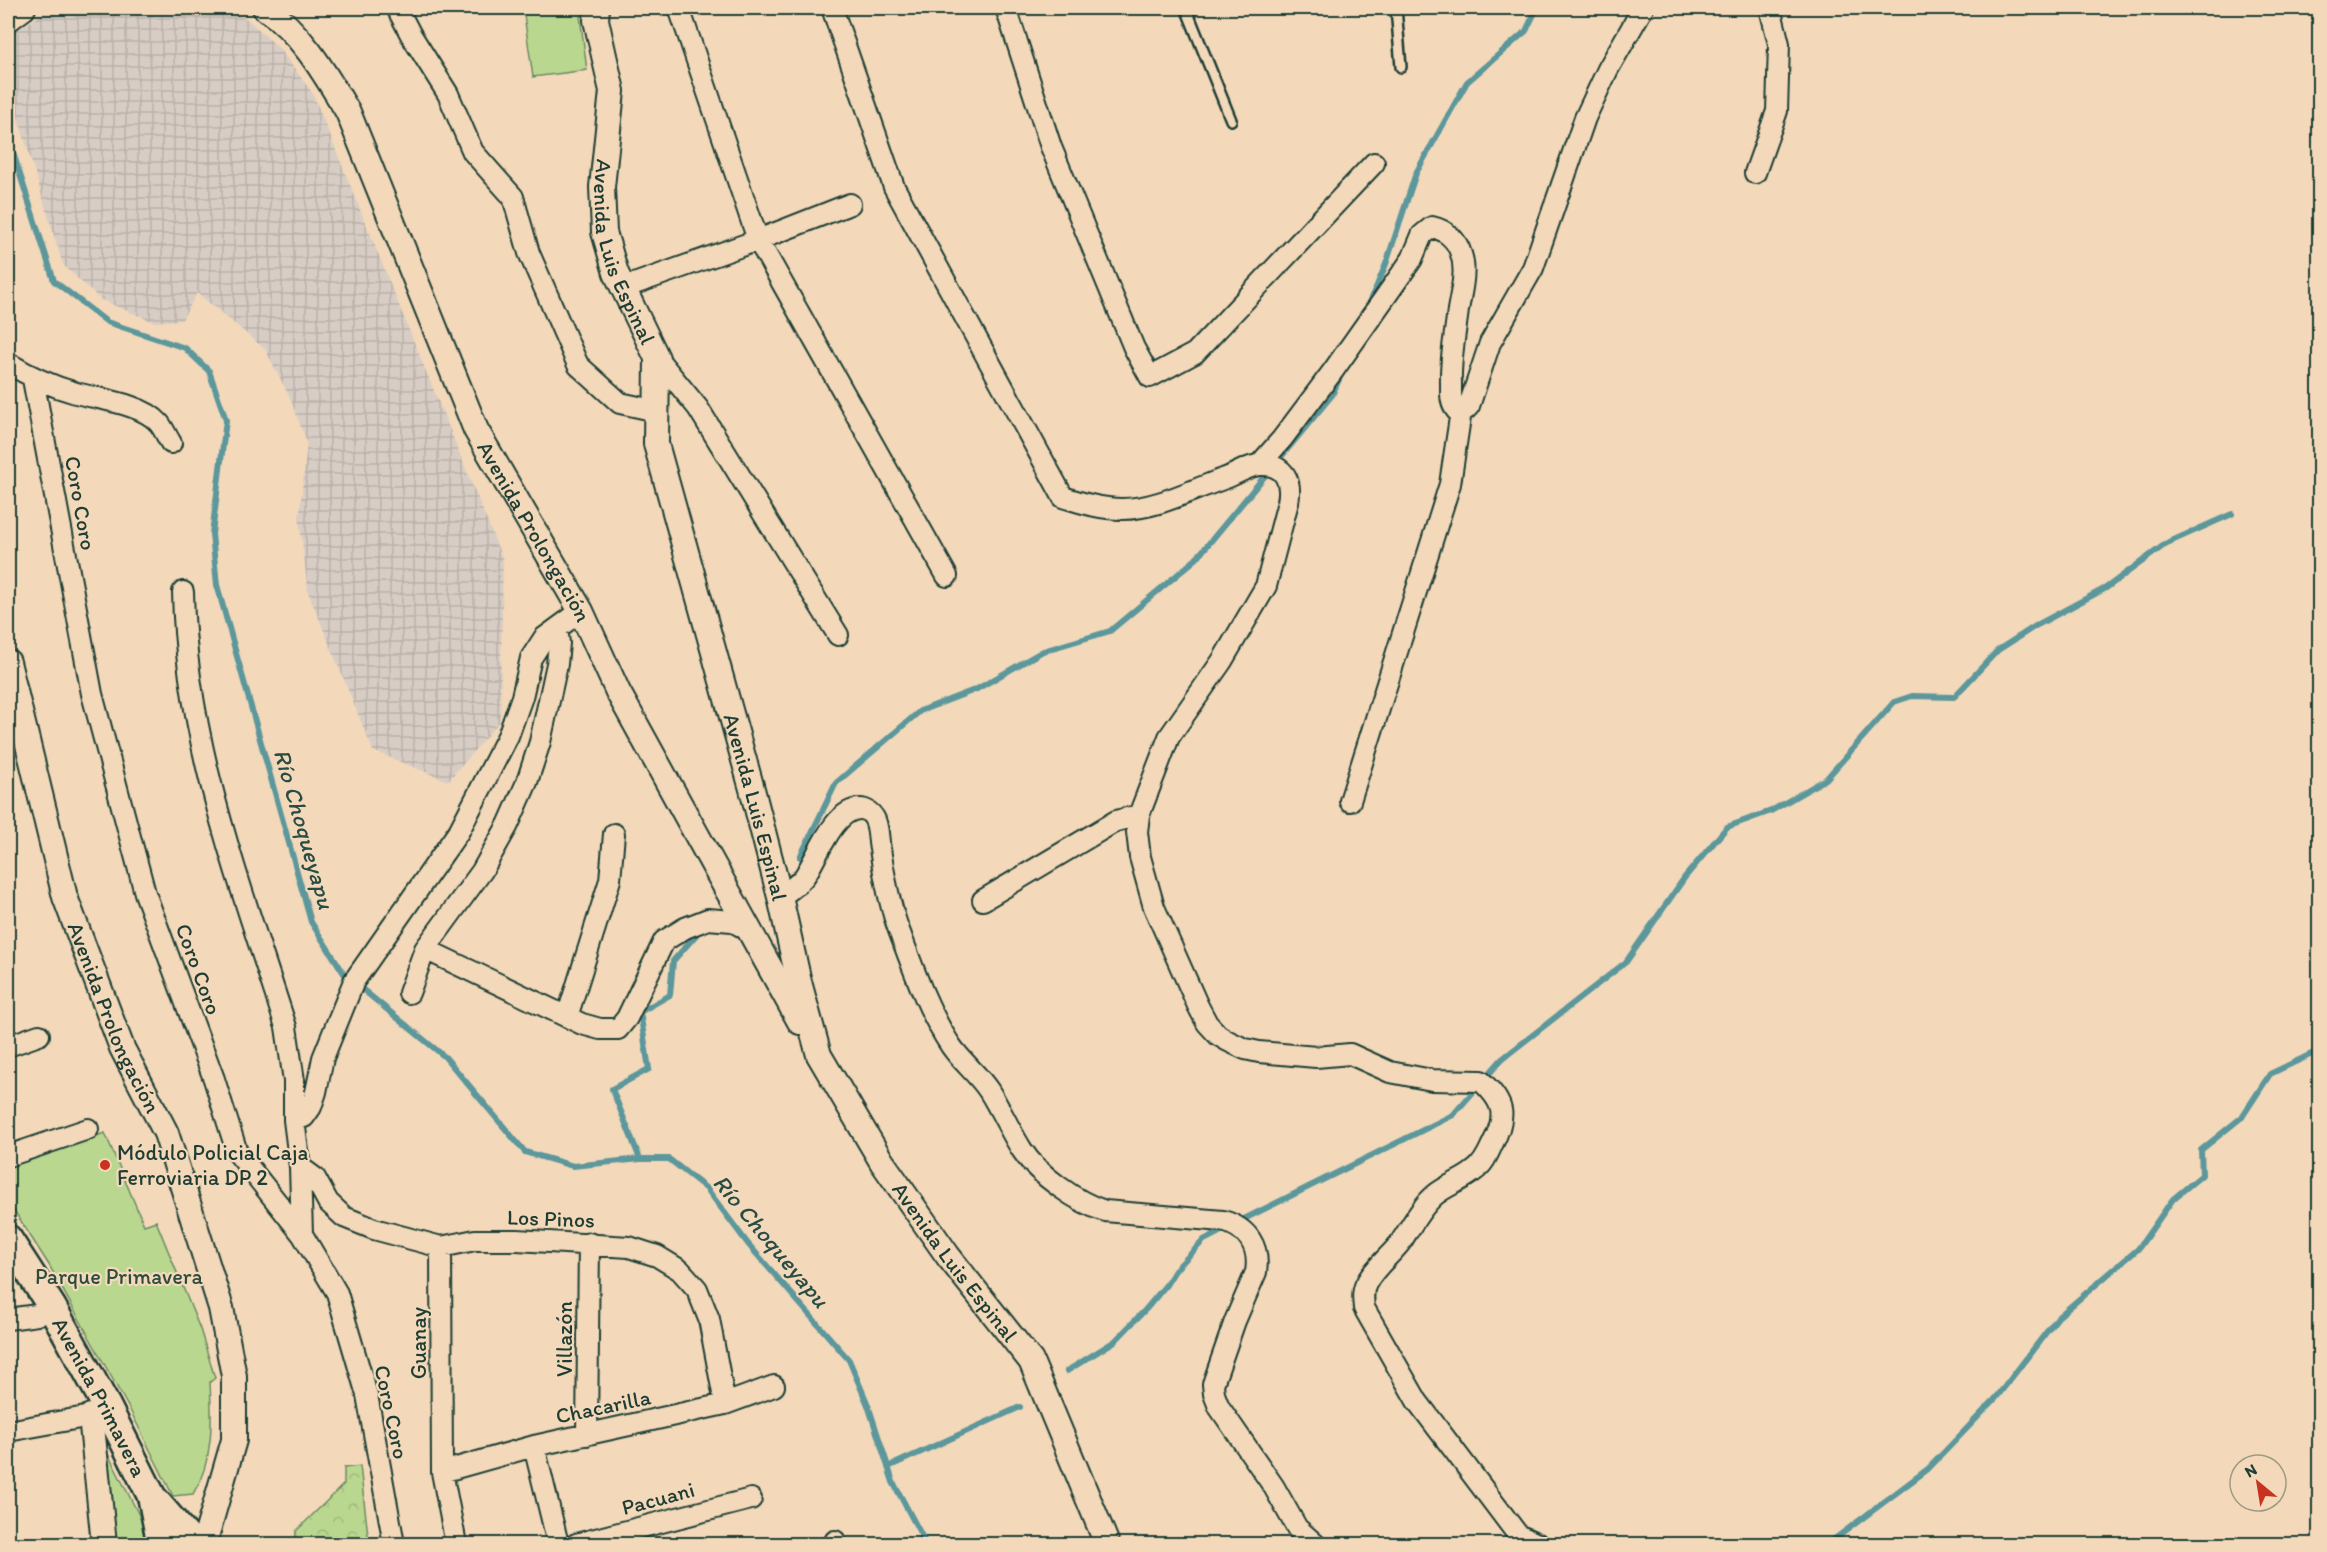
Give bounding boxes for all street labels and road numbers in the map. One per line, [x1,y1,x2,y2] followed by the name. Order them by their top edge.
[588,158,661,349] street label: Avenida Luis Espinal
[471,436,597,627] street label: Avenida Prolongación
[59,454,102,552] street label: Coro Coro
[718,710,793,903] street label: Avenida Luis Espinal
[62,918,167,1118] street label: Avenida Prolongación
[170,920,227,1018] street label: Coro Coro
[886,1177,1024,1347] street label: Avenida Luis Espinal
[506,1203,595,1234] street label: Los Pinos
[551,1301,578,1377] street label: Villazón
[405,1306,432,1379] street label: Guanay
[46,1313,153,1482] street label: Avenida Primavera
[368,1363,415,1461] street label: Coro Coro
[553,1383,654,1430] street label: Chacarilla
[619,1476,698,1521] street label: Pacuani

